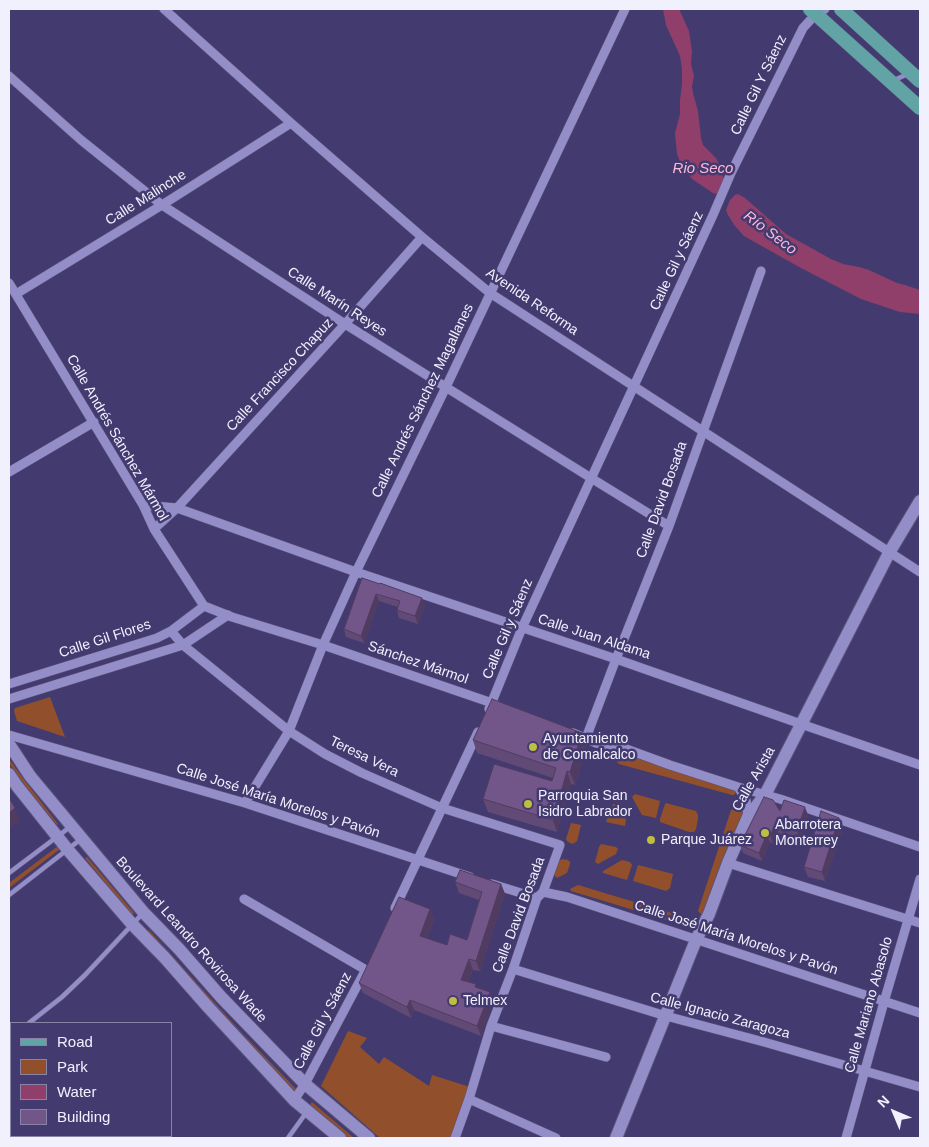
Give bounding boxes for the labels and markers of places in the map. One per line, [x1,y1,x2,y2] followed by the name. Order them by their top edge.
[543,731,636,764] place label: Ayuntamiento de Comalcalco
[527,741,539,753] marker: Ayuntamiento de Comalcalco
[538,788,632,820] place label: Parroquia San Isidro Labrador
[522,798,534,810] marker: Parroquia San Isidro Labrador
[775,817,841,850] place label: Abarrotera Monterrey
[759,827,771,839] marker: Abarrotera Monterrey
[661,832,752,848] place label: Parque Juárez
[645,834,657,846] marker: Parque Juárez
[463,993,507,1009] place label: Telmex
[447,995,459,1007] marker: Telmex

